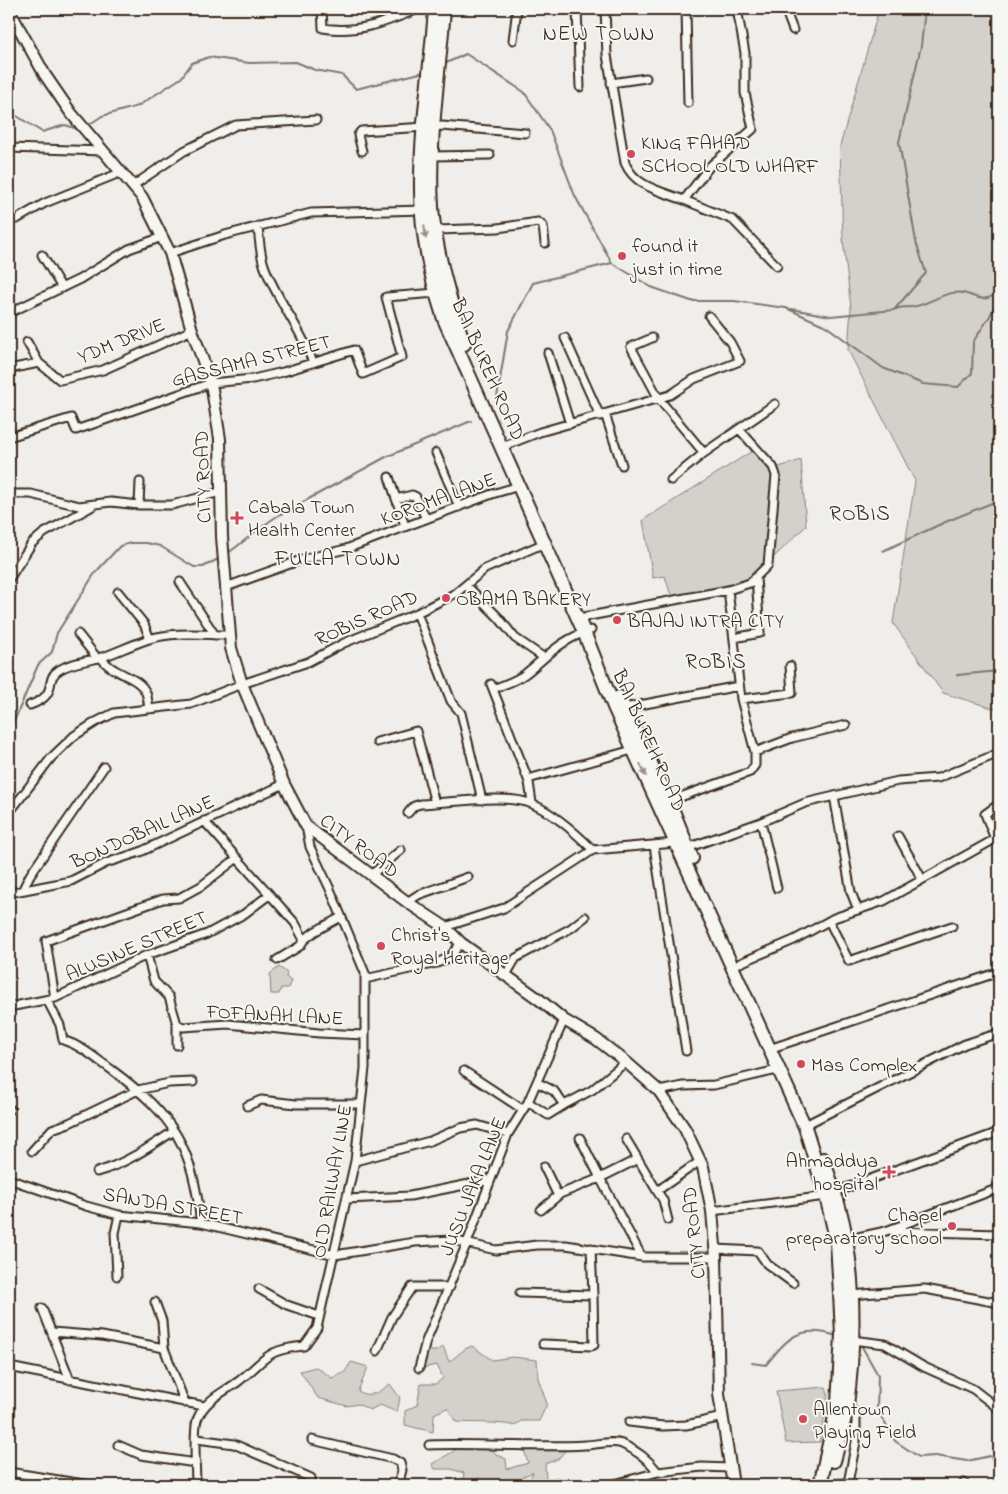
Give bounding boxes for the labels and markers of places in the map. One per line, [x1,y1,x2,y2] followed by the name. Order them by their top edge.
[641,130,819,182] place label: KING FAHAD SCHOOL OLD WHARF
[625,148,637,160] marker: KING FAHAD SCHOOL OLD WHARF
[629,233,723,285] place label: found it just in time
[616,250,628,262] marker: found it just in time
[248,494,356,546] place label: Cabala Town Health Center
[230,511,244,525] marker: Cabala Town Health Center
[456,586,591,615] place label: OBAMA BAKERY
[440,592,452,604] marker: OBAMA BAKERY
[626,608,784,637] place label: BAJAJ INTRA CITY
[611,614,623,626] marker: BAJAJ INTRA CITY
[391,922,509,975] place label: Christ's Royal Heritage
[375,940,387,952] marker: Christ's Royal Heritage
[811,1052,918,1081] place label: Mas Complex
[795,1058,807,1070] marker: Mas Complex
[785,1148,878,1200] place label: Ahmaddya hospital
[882,1165,896,1179] marker: Ahmaddya hospital
[786,1202,942,1254] place label: Chapel preparatory school
[946,1220,958,1232] marker: Chapel preparatory school
[813,1396,916,1449] place label: Allentown Playing Field
[797,1413,809,1425] marker: Allentown Playing Field

